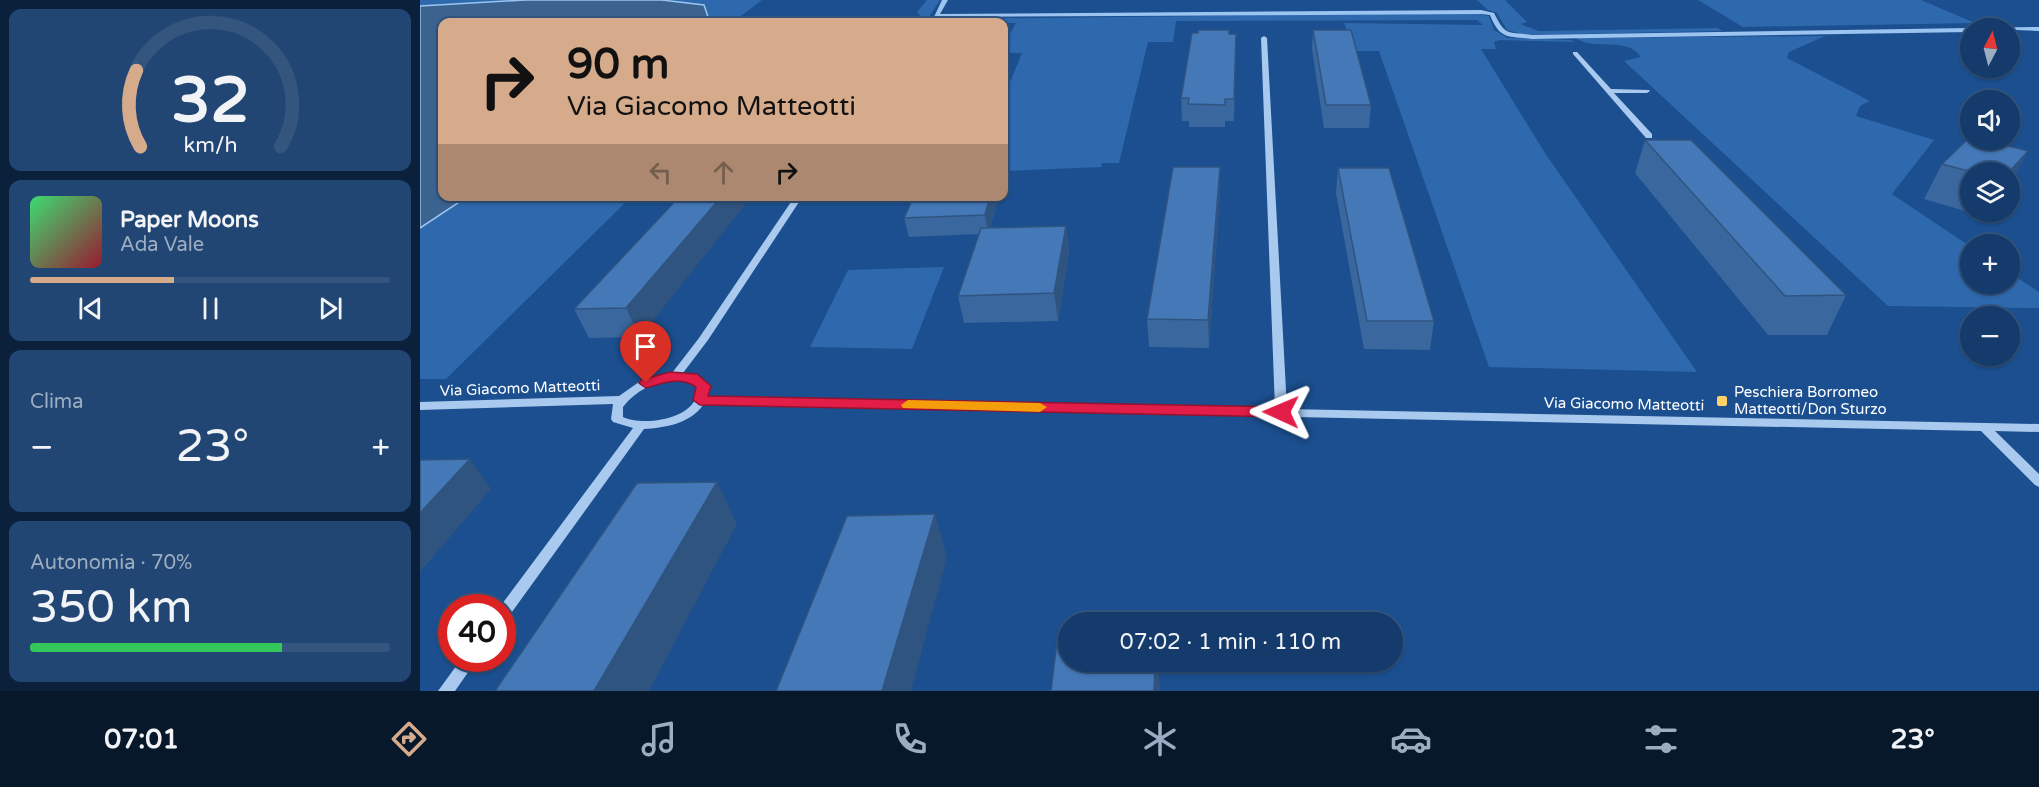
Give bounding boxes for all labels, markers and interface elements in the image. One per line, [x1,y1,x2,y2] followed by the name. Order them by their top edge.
[1960,18,2020,78] north arrow
[1960,18,2020,366] map controls
[567,39,669,90] text: 90 m
[468,42,546,120] icon: right
[171,64,249,139] text: 32
[567,90,856,123] text: Via Giacomo Matteotti
[1960,90,2020,150] button: sound
[183,132,237,158] text: km/h
[644,156,677,189] icon: left
[707,156,740,189] icon: ahead
[770,156,803,189] icon: right
[1960,162,2020,222] button: layers
[120,207,259,233] text: Paper Moons
[120,233,204,257] text: Ada Vale
[1960,234,2020,294] button: +
[74,292,107,325] icon: previous
[194,292,227,325] icon: pause
[314,292,347,325] icon: next
[1960,306,2020,366] button: −
[620,321,671,383] pin
[629,330,662,363] icon: arrive
[439,376,601,400] street label: Via Giacomo Matteotti
[1249,380,1313,444] position arrow
[1734,383,1887,418] place label: Peschiera Borromeo Matteotti/Don Sturzo
[30,390,83,414] text: Clima
[1544,394,1704,414] street label: Via Giacomo Matteotti
[1715,394,1729,408] marker: Peschiera Borromeo Matteotti/Don Sturzo
[176,420,249,474] text: 23°
[30,428,54,467] text: −
[371,428,390,467] text: +
[30,551,192,575] text: Autonomia · 70%
[30,581,192,635] text: 350 km
[438,594,516,672] speed limit sign: 40
[1120,629,1341,655] text: 07:02 · 1 min · 110 m
[388,718,430,760] icon: directions
[638,718,680,760] icon: music
[889,718,931,760] icon: phone
[1139,718,1181,760] icon: climate
[1390,718,1432,760] icon: car
[1640,718,1682,760] icon: filters
[104,723,179,756] text: 07:01
[1891,723,1935,756] text: 23°

